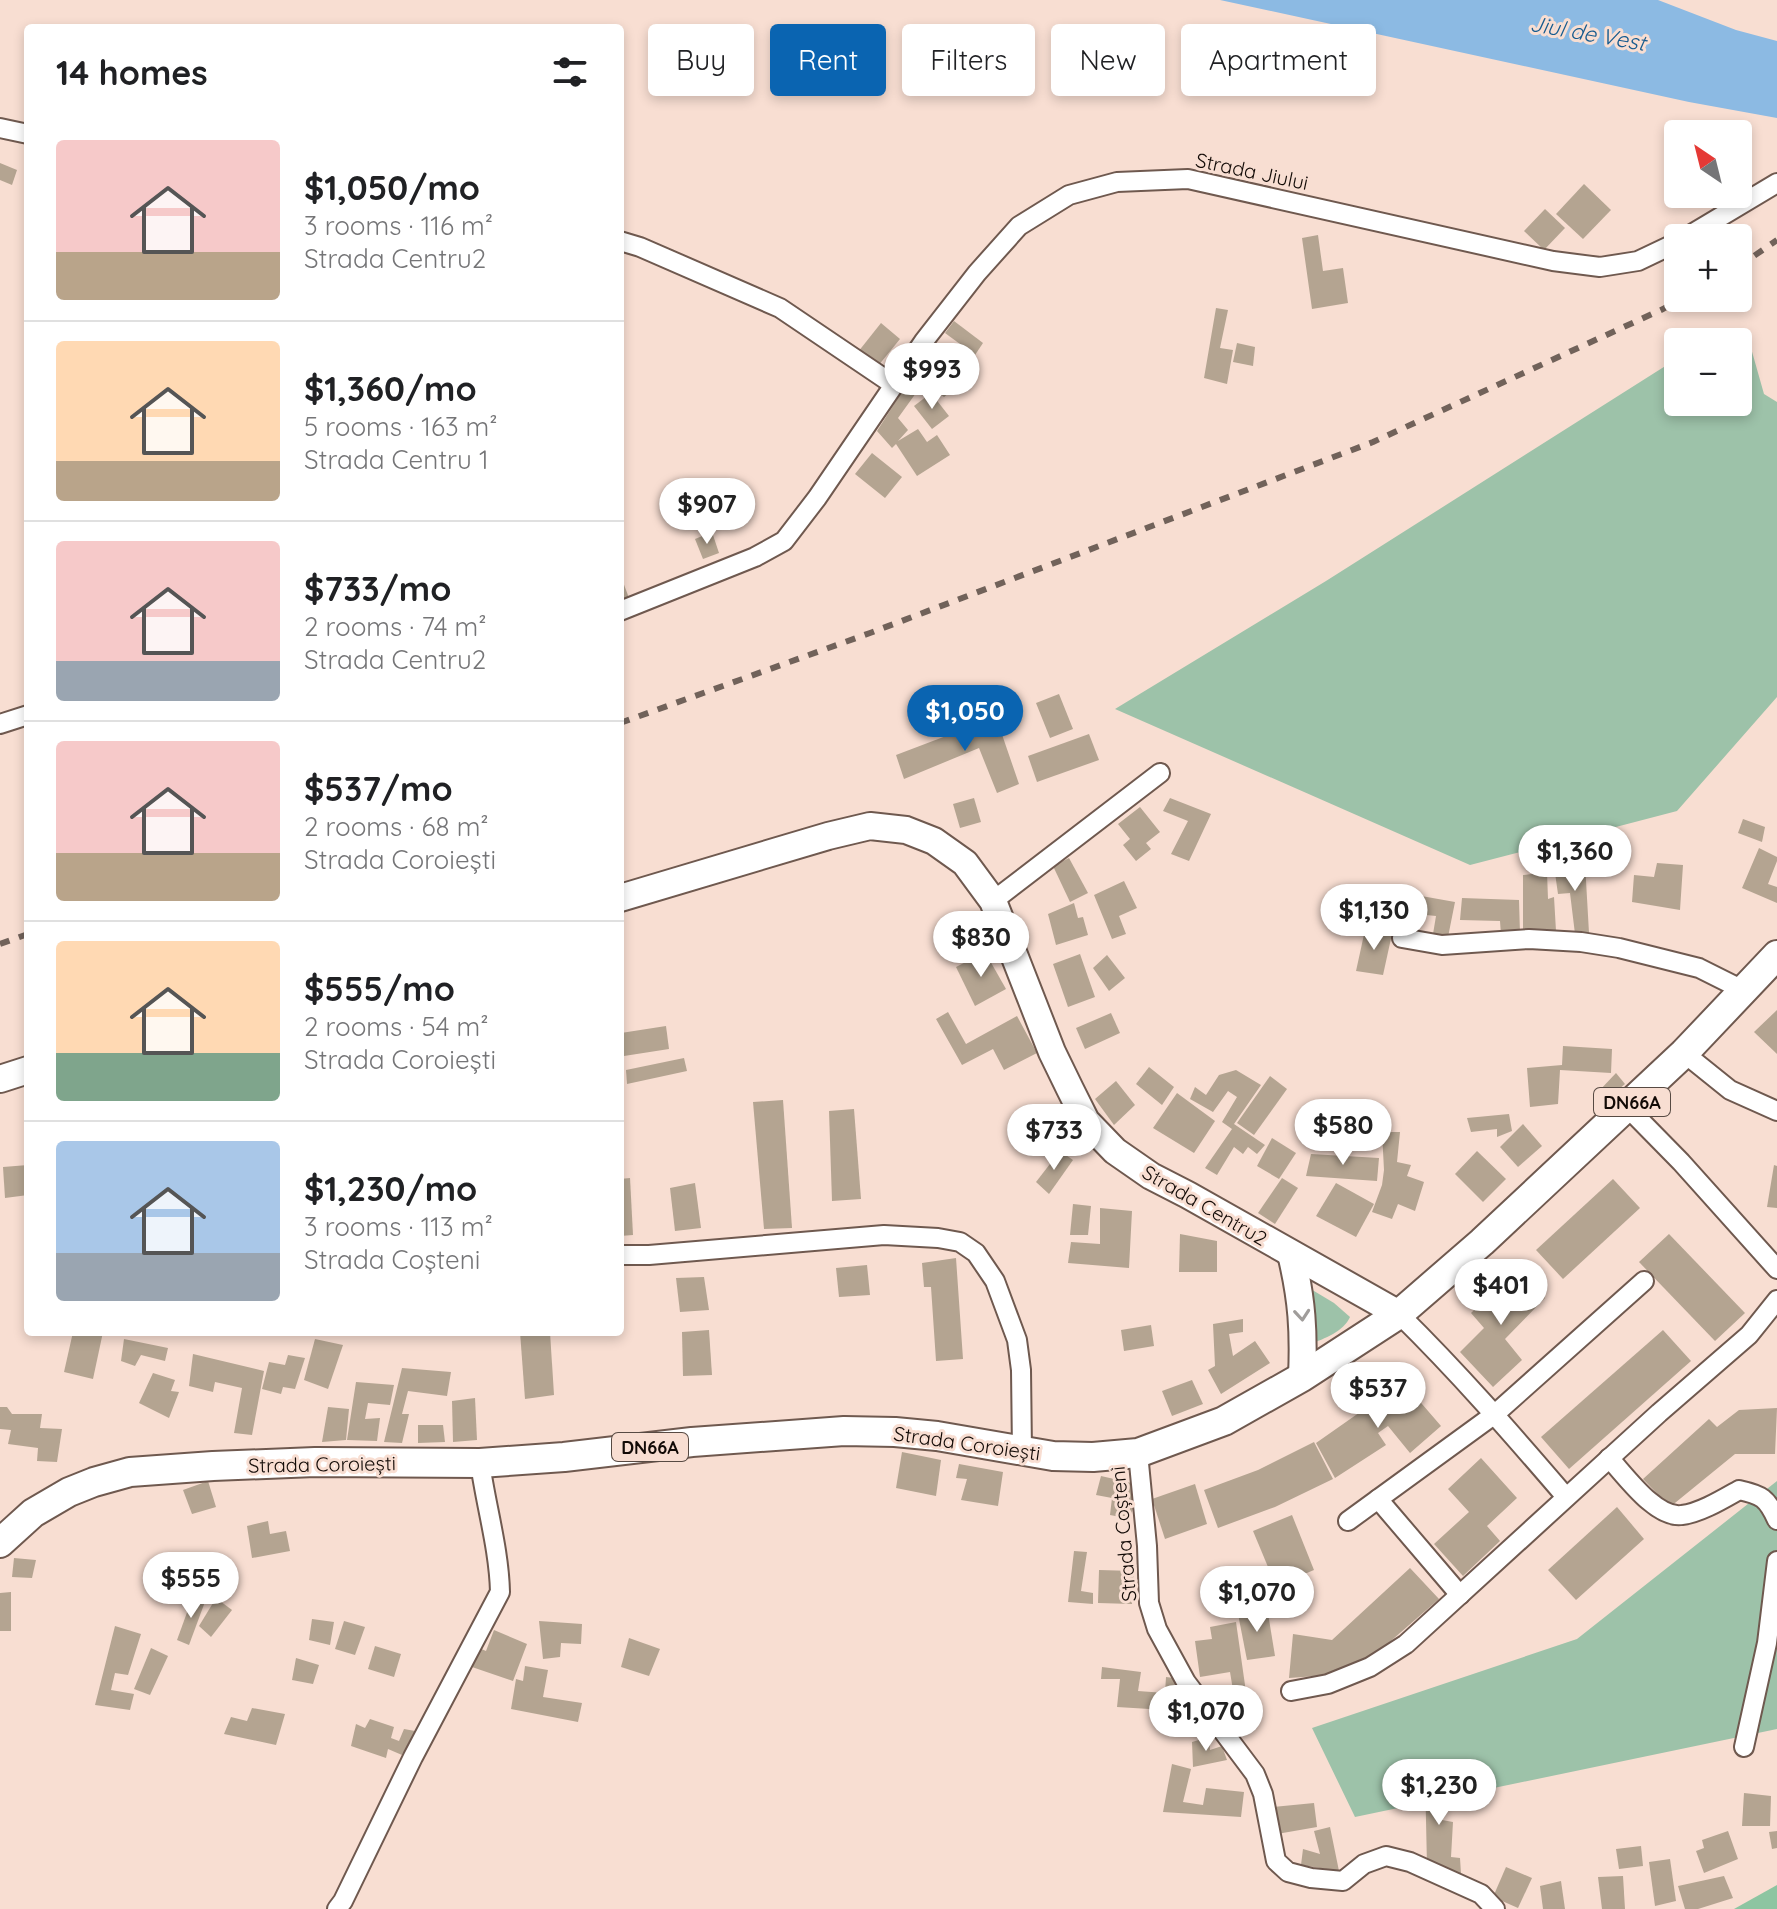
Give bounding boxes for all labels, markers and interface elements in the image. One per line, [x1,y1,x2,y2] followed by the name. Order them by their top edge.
[1528,9,1651,57] water label: Jiul de Vest
[648,24,754,96] chip: Buy
[770,24,886,96] chip: Rent
[902,24,1035,96] chip: Filters
[1051,24,1165,96] chip: New
[1181,24,1376,96] chip: Apartment
[548,50,592,94] icon: filters
[56,51,208,94] text: 14 homes
[1664,120,1752,208] north arrow
[1664,120,1752,416] map controls
[1193,147,1311,195] street label: Strada Jiului
[304,166,480,209] text: $1,050/mo
[120,172,216,268] icon: home
[304,209,493,242] text: 3 rooms · 116 m²
[1664,224,1752,312] button: +
[304,242,486,275] text: Strada Centru2
[1664,328,1752,416] button: −
[885,343,979,411] pin: $993
[902,352,962,385] text: $993
[304,367,477,410] text: $1,360/mo
[120,373,216,469] icon: home
[304,410,498,443] text: 5 rooms · 163 m²
[304,443,489,476] text: Strada Centru 1
[660,478,754,546] pin: $907
[677,487,737,520] text: $907
[304,567,451,610] text: $733/mo
[120,573,216,669] icon: home
[304,610,487,643] text: 2 rooms · 74 m²
[304,643,486,676] text: Strada Centru2
[900,685,1030,753] pin: $1,050
[925,694,1005,727] text: $1,050
[304,767,453,810] text: $537/mo
[120,773,216,869] icon: home
[304,810,489,843] text: 2 rooms · 68 m²
[1510,825,1640,893] pin: $1,360
[1536,834,1614,867] text: $1,360
[304,843,496,876] text: Strada Coroiești
[1309,884,1439,952] pin: $1,130
[1338,893,1410,926] text: $1,130
[934,911,1028,979] pin: $830
[951,920,1011,953] text: $830
[304,967,455,1010] text: $555/mo
[120,973,216,1069] icon: home
[304,1010,488,1043] text: 2 rooms · 54 m²
[304,1043,496,1076] text: Strada Coroiești
[1594,1088,1670,1116] road number: DN66A
[1296,1099,1390,1167] pin: $580
[1007,1104,1101,1172] pin: $733
[1313,1108,1373,1141] text: $580
[1025,1113,1083,1146] text: $733
[1138,1159,1272,1251] street label: Strada Centru2
[304,1167,477,1210] text: $1,230/mo
[120,1173,216,1269] icon: home
[304,1210,493,1243] text: 3 rooms · 113 m²
[304,1243,480,1276] text: Strada Coșteni
[1454,1259,1548,1327] pin: $401
[1473,1268,1529,1301] text: $401
[1294,1309,1311,1322] one-way arrow
[1331,1362,1425,1430] pin: $537
[1349,1371,1407,1404] text: $537
[892,1420,1042,1466] street label: Strada Coroiești
[612,1433,688,1461] road number: DN66A
[248,1450,396,1478] street label: Strada Coroiești
[1105,1465,1141,1603] street label: Strada Coșteni
[144,1552,238,1620] pin: $555
[161,1561,221,1594] text: $555
[1192,1566,1322,1634] pin: $1,070
[1218,1575,1296,1608] text: $1,070
[1141,1685,1271,1753] pin: $1,070
[1167,1694,1245,1727] text: $1,070
[1374,1759,1504,1827] pin: $1,230
[1400,1768,1478,1801] text: $1,230

